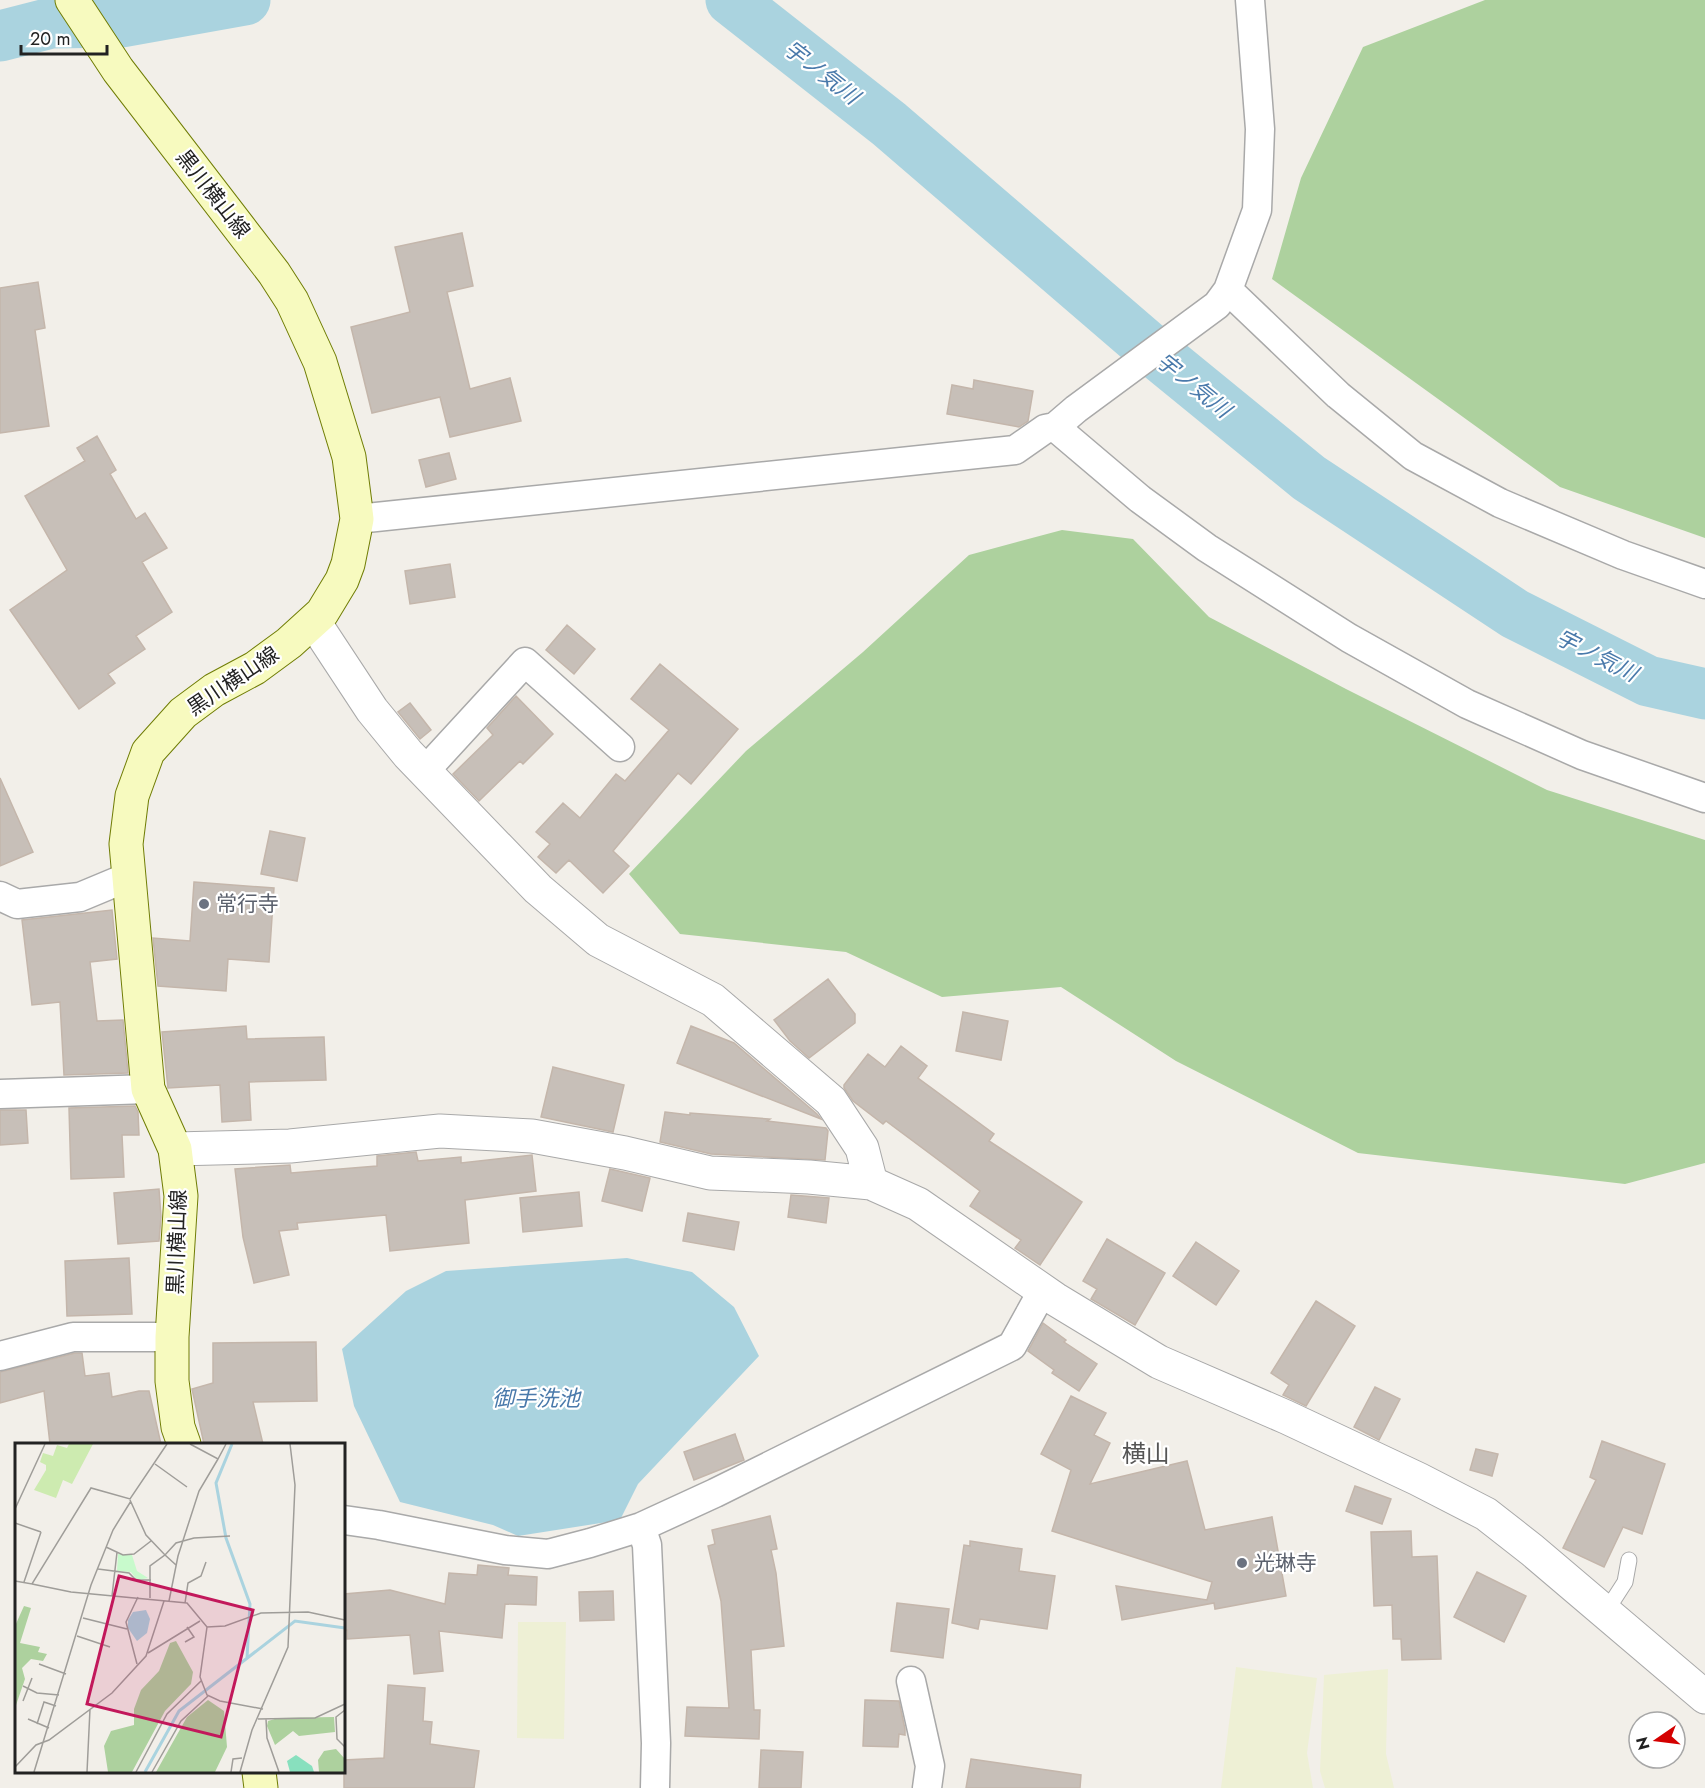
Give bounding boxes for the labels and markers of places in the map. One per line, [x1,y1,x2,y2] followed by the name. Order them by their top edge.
[216,889,279,919] place label: 常行寺
[197,897,211,911] marker: 常行寺
[1254,1548,1317,1578] place label: 光琳寺
[1235,1556,1249,1570] marker: 光琳寺

